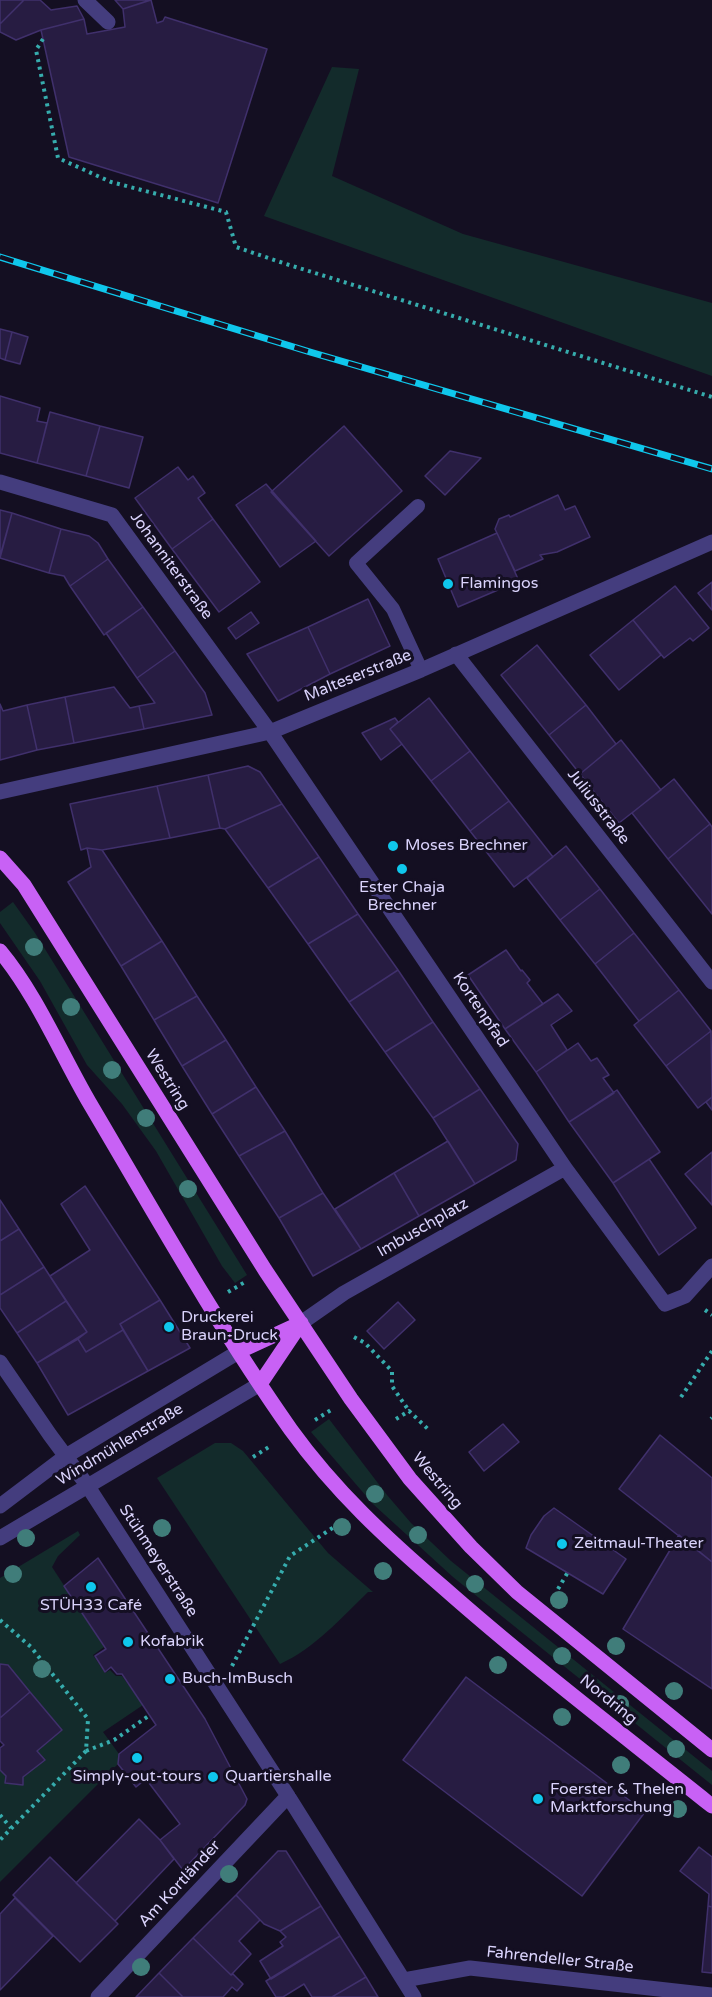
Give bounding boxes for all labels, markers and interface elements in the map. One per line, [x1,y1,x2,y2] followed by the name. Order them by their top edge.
[126,508,216,624] street label: Johanniterstraße
[460,574,539,594] place label: Flamingos
[441,577,455,591] marker: Flamingos
[302,646,414,706] street label: Malteserstraße
[563,766,633,848] street label: Juliusstraße
[405,836,528,856] place label: Moses Brechner
[386,839,400,853] marker: Moses Brechner
[395,862,409,876] marker: Ester Chaja Brechner
[359,878,445,916] place label: Ester Chaja Brechner
[448,969,512,1051] street label: Kortenpfad
[141,1046,193,1114] street label: Westring
[374,1194,472,1262] street label: Imbuschplatz
[181,1308,278,1346] place label: Druckerei Braun-Druck
[162,1320,176,1334] marker: Druckerei Braun-Druck
[53,1400,187,1490] street label: Windmühlenstraße
[408,1449,466,1513] street label: Westring
[115,1501,201,1621] street label: Stühmeyerstraße
[574,1534,704,1554] place label: Zeitmaul-Theater
[555,1537,569,1551] marker: Zeitmaul-Theater
[84,1580,98,1594] marker: STÜH33 Café
[40,1596,142,1616] place label: STÜH33 Café
[140,1632,204,1652] place label: Kofabrik
[121,1635,135,1649] marker: Kofabrik
[182,1669,293,1689] place label: Buch-ImBusch
[575,1671,641,1729] street label: Nordring
[163,1672,177,1686] marker: Buch-ImBusch
[130,1751,144,1765] marker: Simply-out-tours
[73,1767,201,1787] place label: Simply-out-tours
[225,1767,331,1787] place label: Quartiershalle
[206,1770,220,1784] marker: Quartiershalle
[550,1780,684,1818] place label: Foerster & Thelen Marktforschung
[531,1792,545,1806] marker: Foerster & Thelen Marktforschung
[135,1837,225,1931] street label: Am Kortländer
[485,1943,635,1977] street label: Fahrendeller Straße

